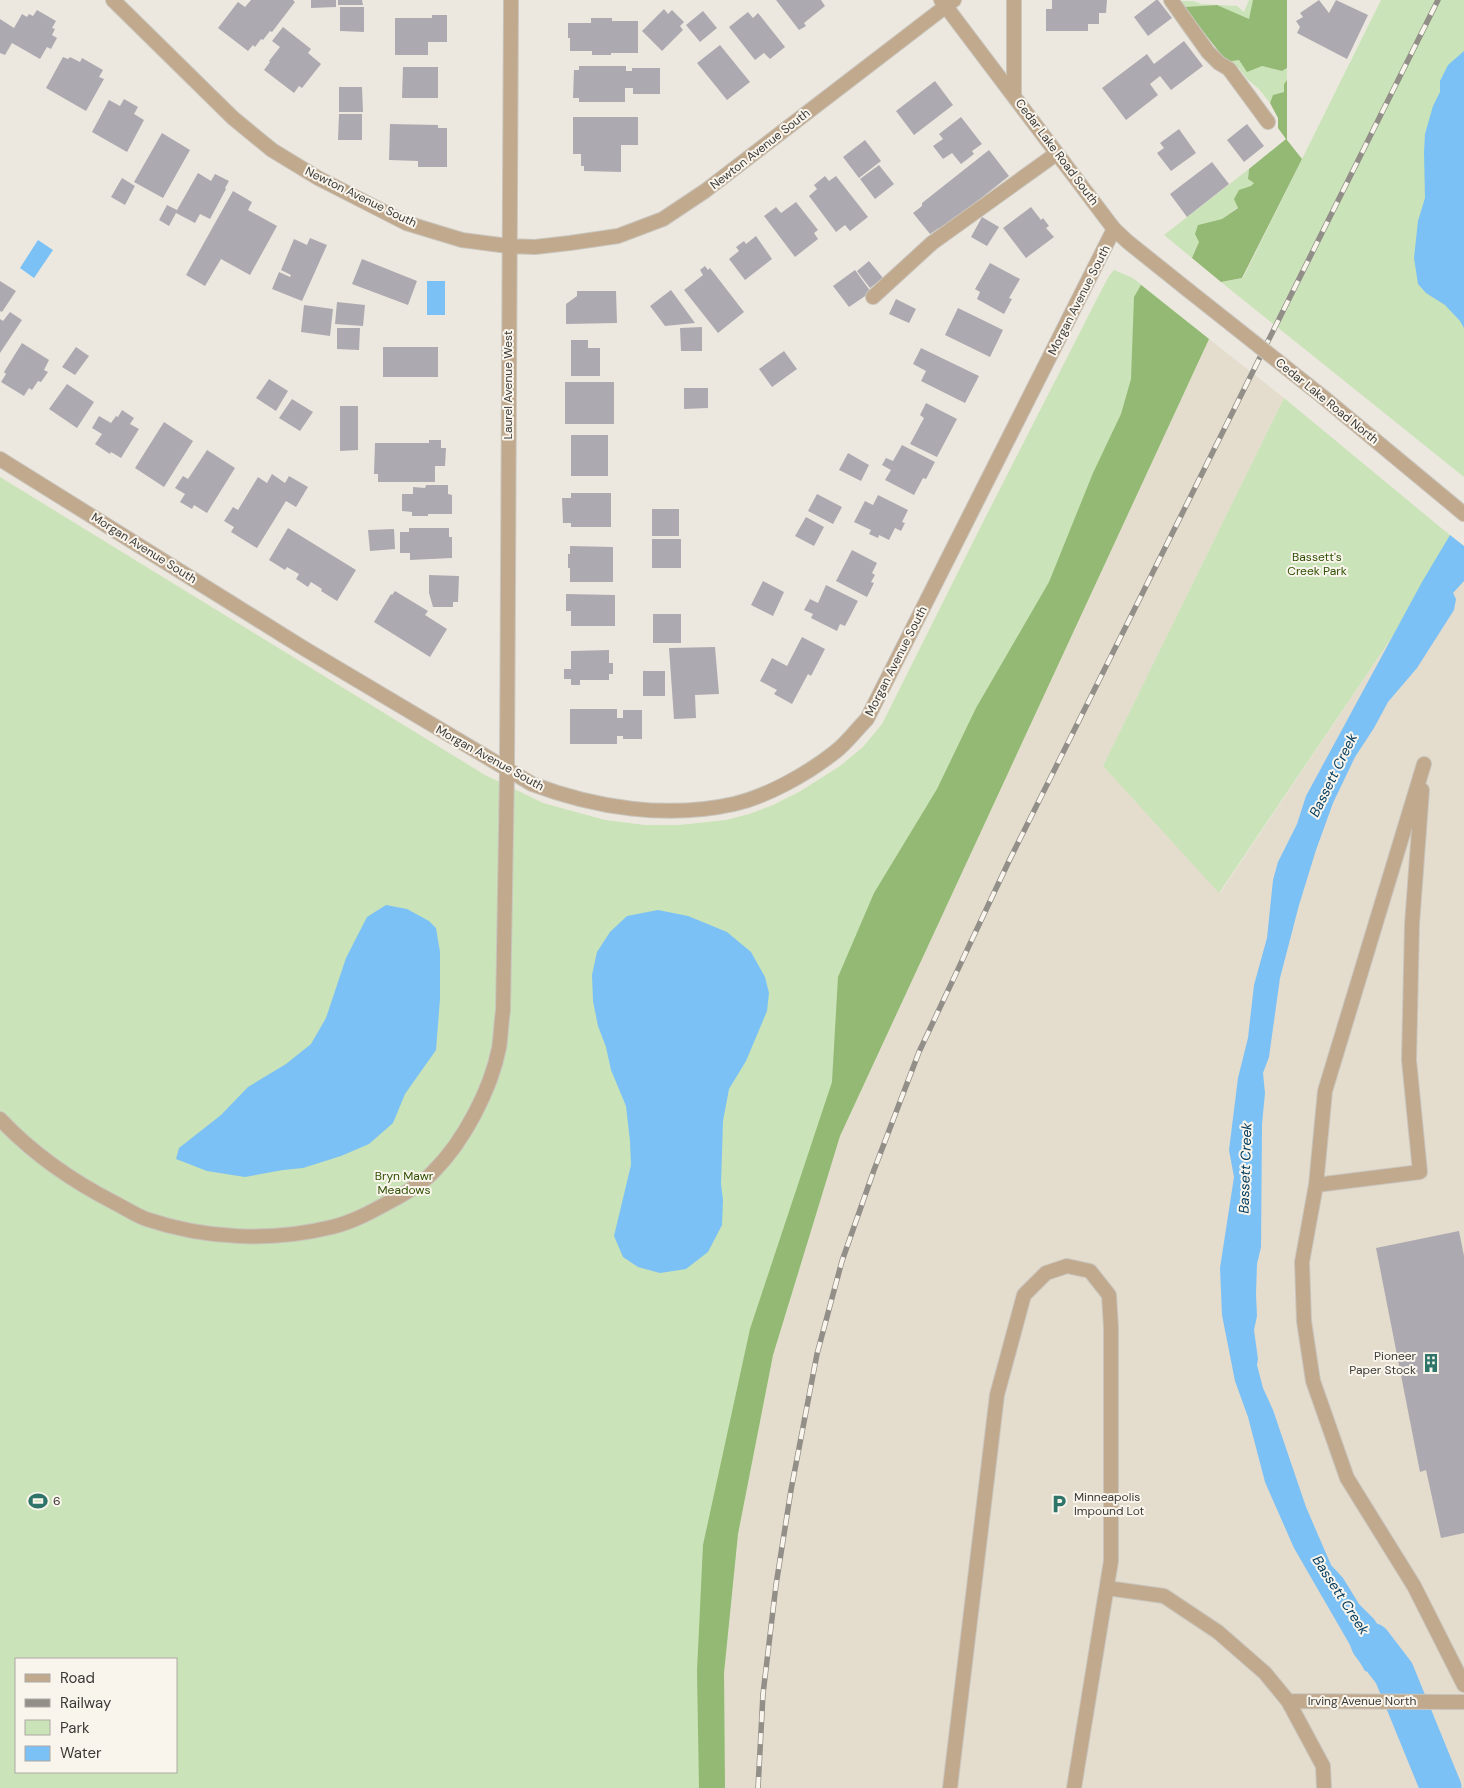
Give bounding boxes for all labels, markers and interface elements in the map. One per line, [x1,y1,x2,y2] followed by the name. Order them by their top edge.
[1012,96,1102,209] street label: Cedar Lake Road South
[707,105,813,193] street label: Newton Avenue South
[303,163,420,231] street label: Newton Avenue South
[1044,242,1114,358] street label: Morgan Avenue South
[500,330,516,439] street label: Laurel Avenue West
[1272,354,1382,448] street label: Cedar Lake Road North
[88,509,200,587] street label: Morgan Avenue South
[1287,549,1347,579] park label: Bassett's Creek Park
[861,603,931,719] street label: Morgan Avenue South
[433,722,547,794] street label: Morgan Avenue South
[1305,729,1361,820] water label: Bassett Creek
[1234,1121,1256,1214] water label: Bassett Creek
[375,1168,434,1198] park label: Bryn Mawr Meadows
[1349,1348,1417,1378] place label: Pioneer Paper Stock
[1420,1352,1442,1374] building icon: Pioneer Paper Stock
[1074,1489,1145,1519] place label: Minneapolis Impound Lot
[27,1490,49,1512] sports icon: 6
[53,1493,61,1509] place label: 6
[1048,1493,1070,1515] parking icon: Minneapolis Impound Lot
[1309,1552,1374,1639] water label: Bassett Creek
[15,1658,178,1773] legend
[60,1668,95,1688] text: Road
[60,1693,112,1713] text: Railway
[1308,1693,1416,1709] street label: Irving Avenue North
[60,1718,90,1738] text: Park
[60,1743,102,1763] text: Water

